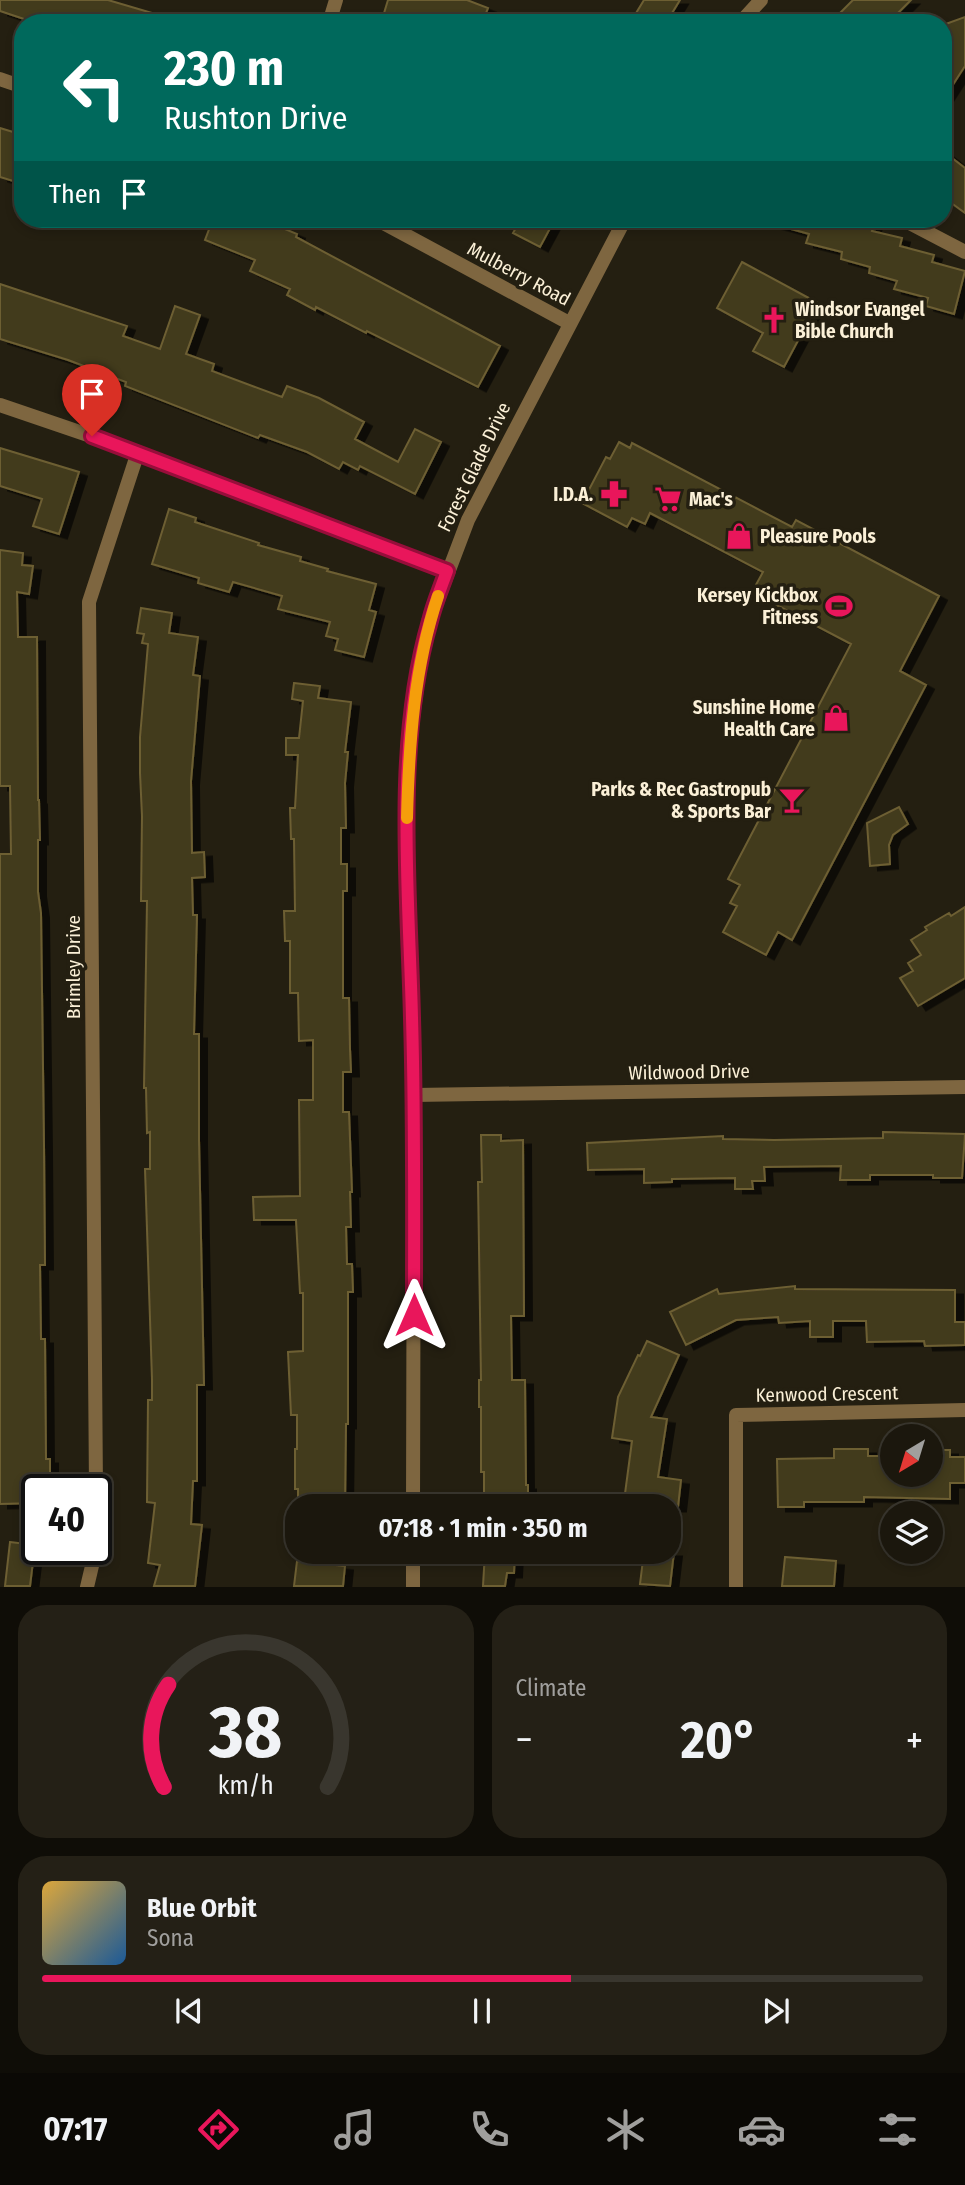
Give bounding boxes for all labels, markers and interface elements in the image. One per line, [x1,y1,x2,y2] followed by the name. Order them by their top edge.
[164,39,284,98] text: 230 m
[49,42,140,133] icon: left
[164,99,348,137] text: Rushton Drive
[115,175,153,213] icon: arrive
[49,179,101,210] text: Then
[463,237,575,311] street label: Mulberry Road
[795,298,926,343] place label: Windsor Evangel Bible Church
[759,305,789,335] church icon: Windsor Evangel Bible Church
[62,364,122,436] pin
[73,375,111,413] icon: arrive
[433,398,515,536] street label: Forest Glade Drive
[599,479,629,509] pharmacy icon: I.D.A.
[553,483,593,506] place label: I.D.A.
[653,484,683,514] supermarket icon: Mac's
[689,488,733,511] place label: Mac's
[724,521,754,551] shop icon: Pleasure Pools
[760,525,877,548] place label: Pleasure Pools
[697,584,819,629] place label: Kersey Kickbox Fitness
[824,591,854,621] sports icon: Kersey Kickbox Fitness
[693,696,815,741] place label: Sunshine Home Health Care
[821,703,851,733] shop icon: Sunshine Home Health Care
[591,778,772,823] place label: Parks & Rec Gastropub & Sports Bar
[777,785,807,815] bar icon: Parks & Rec Gastropub & Sports Bar
[62,915,85,1019] street label: Brimley Drive
[628,1059,750,1085] street label: Wildwood Drive
[377,1278,451,1352] position arrow
[755,1381,899,1407] street label: Kenwood Crescent
[880,1424,943,1488] north arrow
[880,1424,943,1564] map controls
[21,1474,112,1565] speed limit sign: 40
[880,1501,943,1564] button: layers
[378,1513,588,1544] text: 07:18 · 1 min · 350 m
[516,1674,586,1702] text: Climate
[208,1690,282,1777] text: 38
[681,1709,758,1772] text: 20°
[516,1717,533,1763] text: −
[906,1717,923,1763] text: +
[218,1771,274,1801] text: km/h
[147,1893,257,1924] text: Blue Orbit
[147,1924,194,1952] text: Sona
[170,1992,208,2030] icon: previous
[463,1992,501,2030] icon: pause
[757,1992,795,2030] icon: next
[194,2105,243,2154] icon: directions
[330,2105,379,2154] icon: music
[465,2105,514,2154] icon: phone
[601,2105,650,2154] icon: climate
[737,2105,786,2154] icon: car
[873,2105,922,2154] icon: filters
[43,2110,107,2148] text: 07:17

